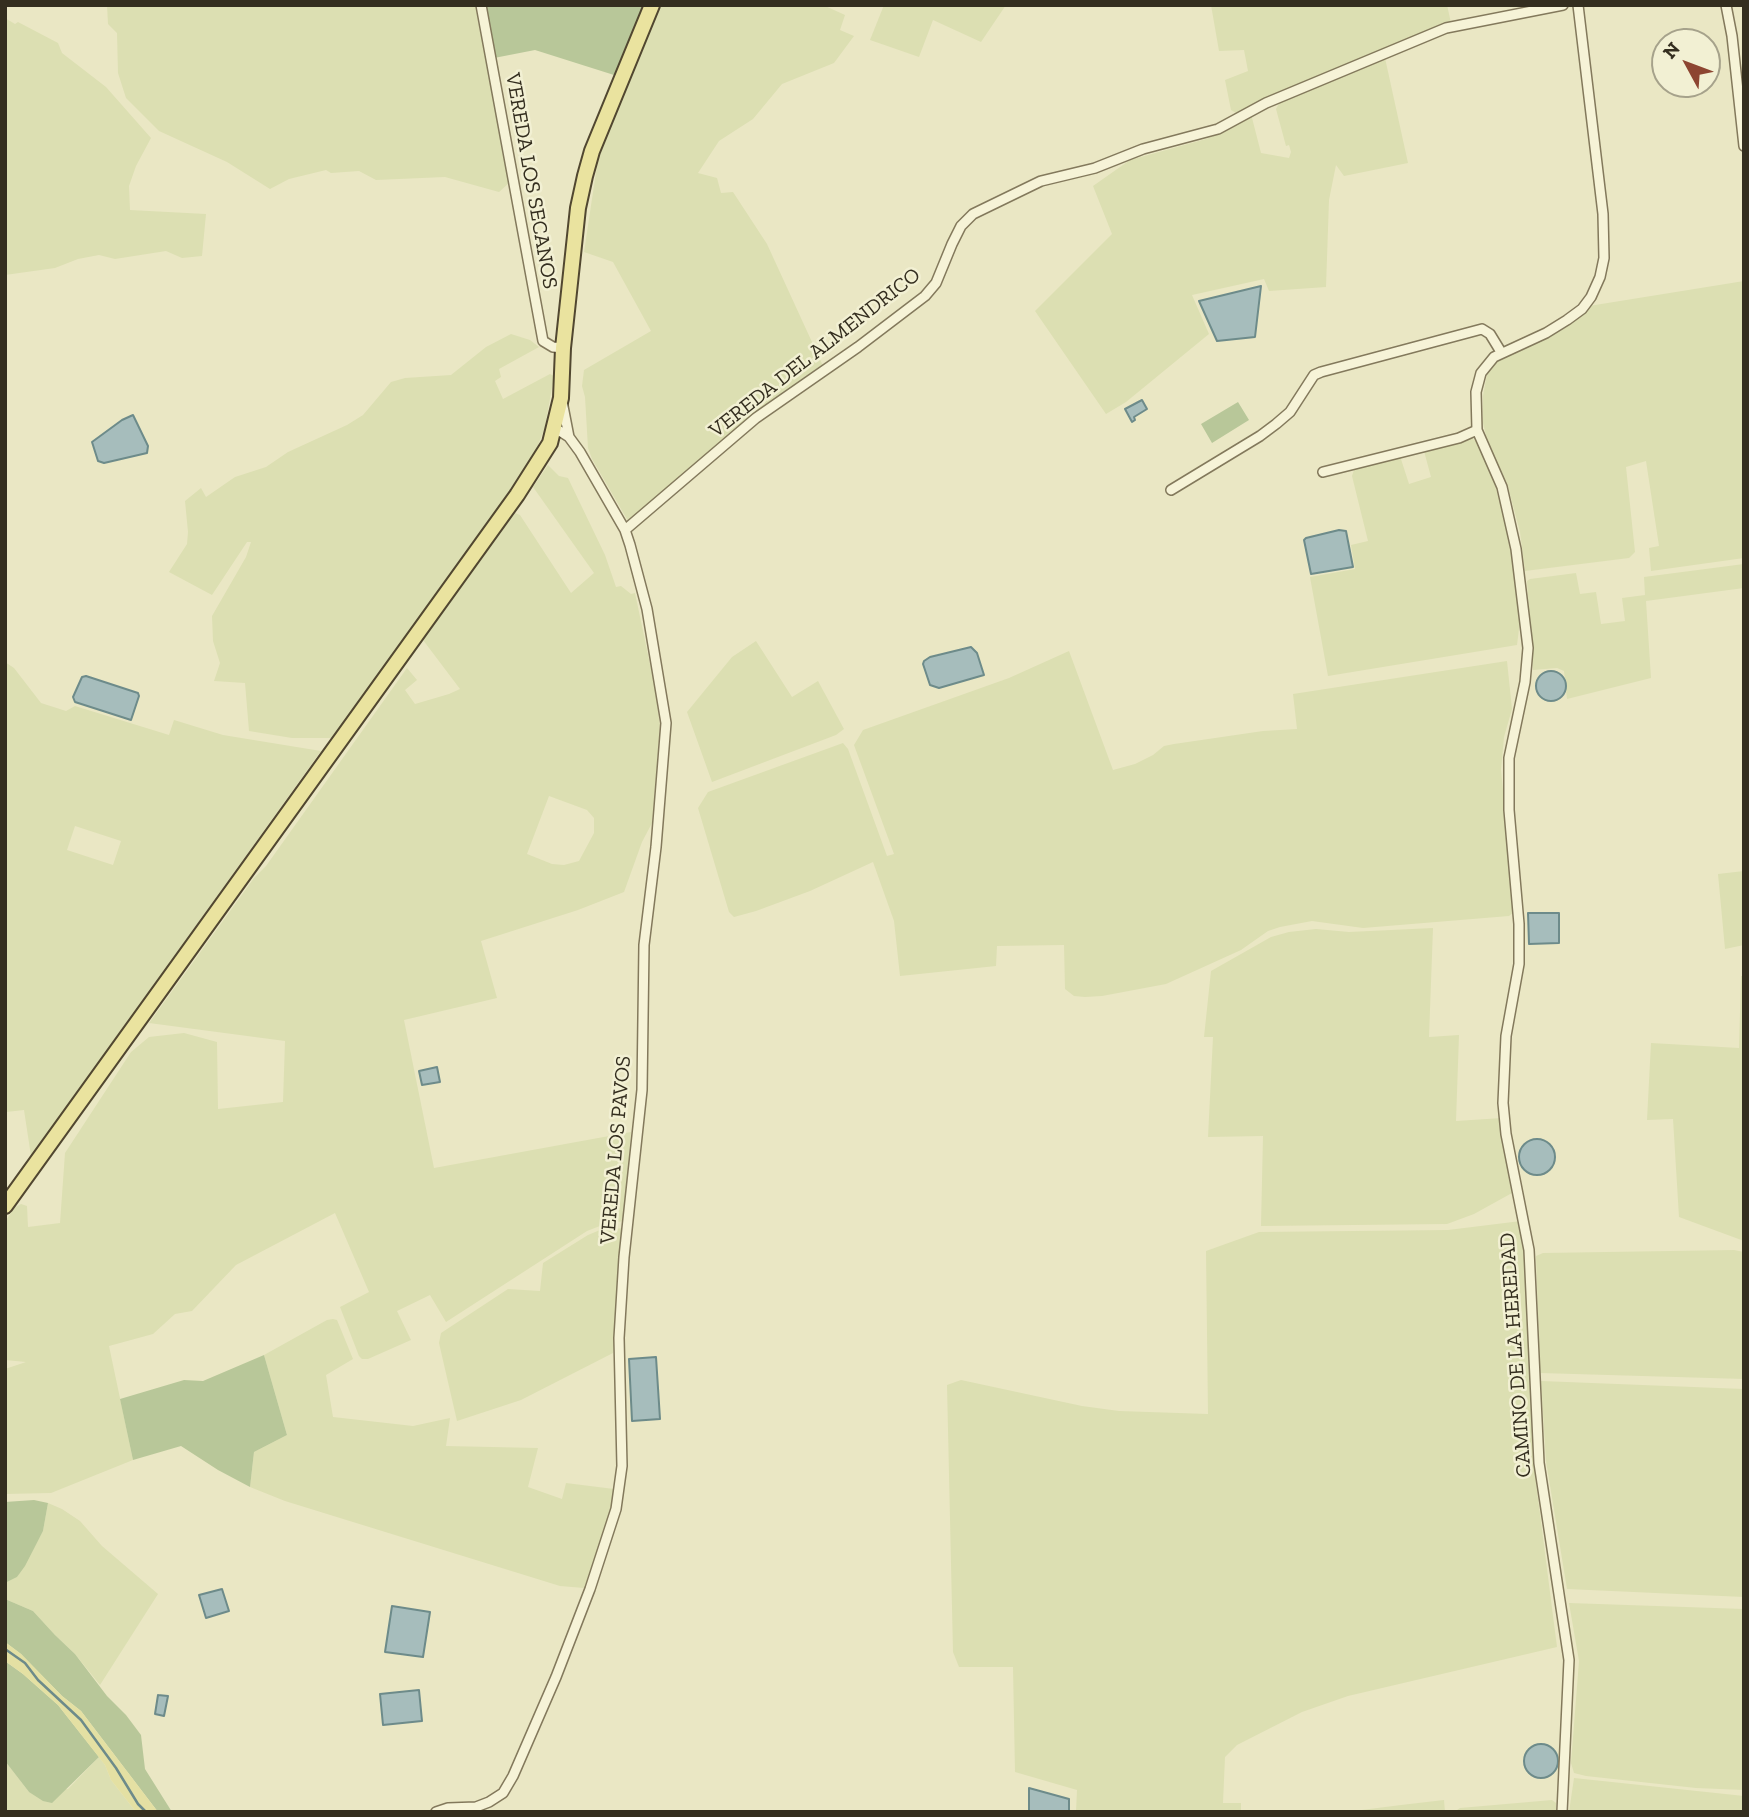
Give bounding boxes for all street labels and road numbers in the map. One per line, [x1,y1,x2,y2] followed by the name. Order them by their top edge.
[500,71,562,291] street label: VEREDA LOS SECANOS
[704,263,926,443] street label: VEREDA DEL ALMENDRICO
[595,1055,637,1245] street label: VEREDA LOS PAVOS
[1495,1232,1537,1478] street label: CAMINO DE LA HEREDAD

